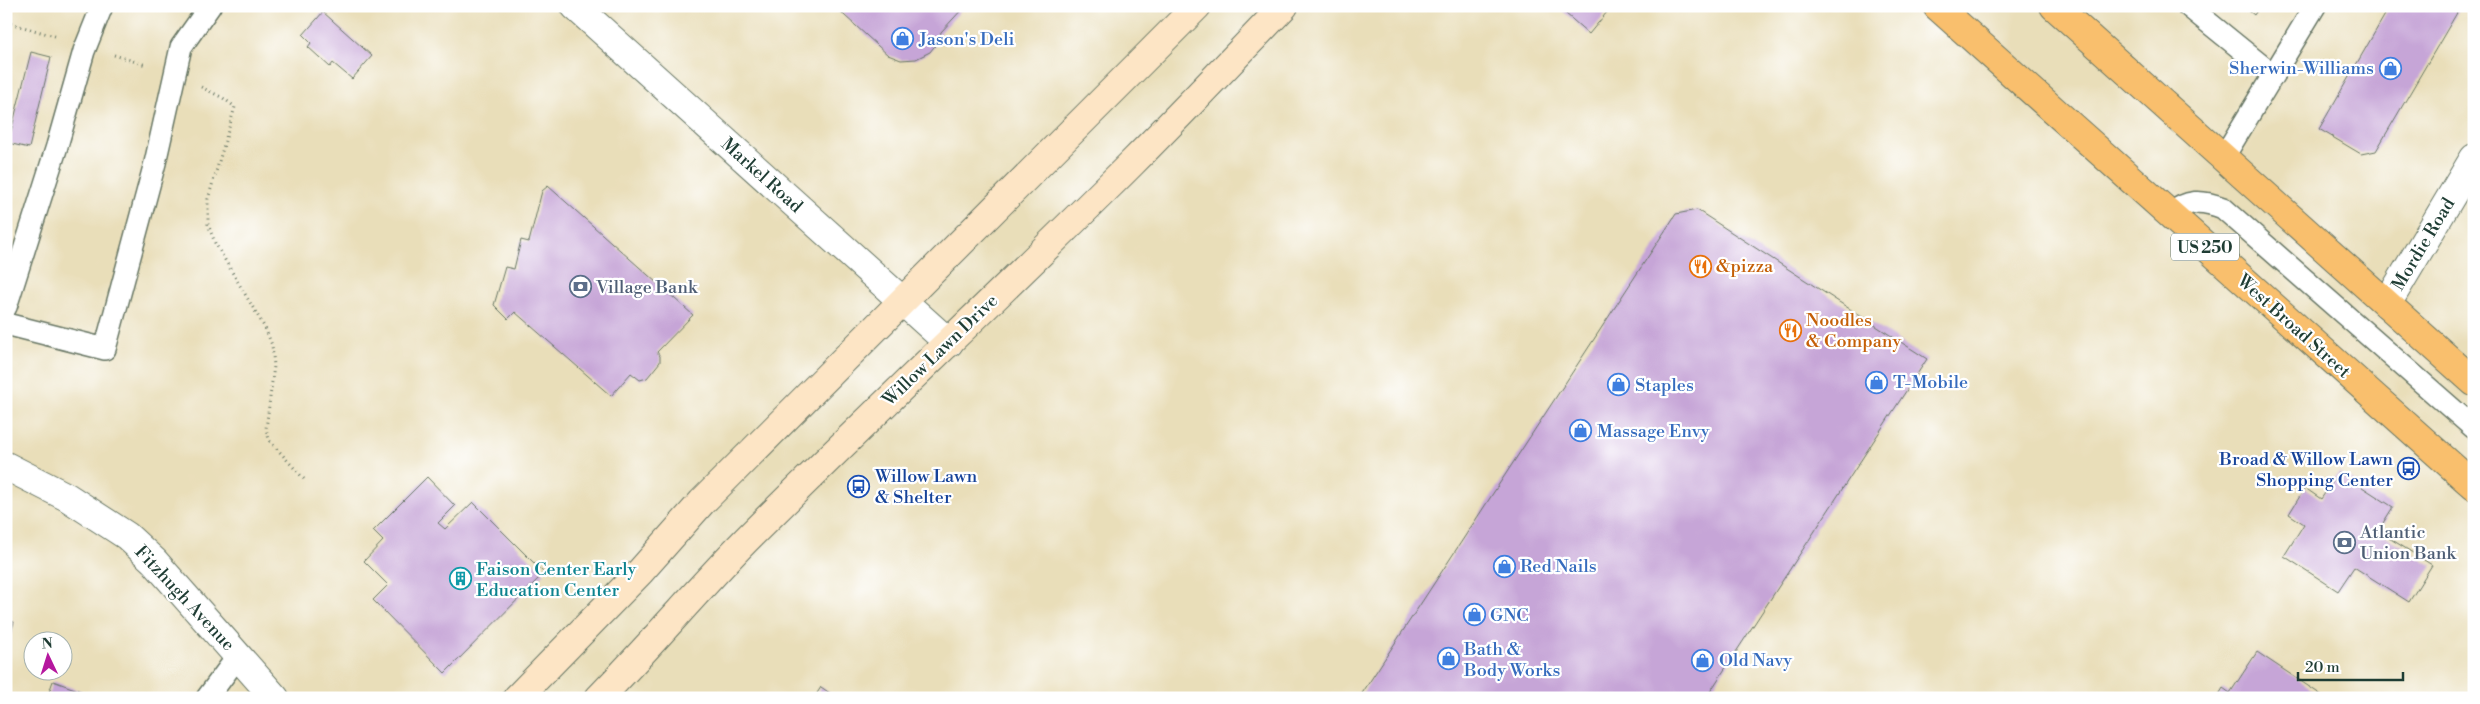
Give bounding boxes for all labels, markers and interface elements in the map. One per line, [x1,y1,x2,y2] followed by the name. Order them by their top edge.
[891,27,915,51] shop icon: Jason's Deli
[918,28,1014,51] place label: Jason's Deli
[2378,56,2402,80] shop icon: Sherwin-Williams
[2229,57,2374,80] place label: Sherwin-Williams
[716,133,808,218] street label: Markel Road
[2387,193,2461,295] street label: Mordie Road
[2171,233,2239,260] road number: US 250
[1688,254,1712,278] restaurant icon: &pizza
[1716,255,1774,278] place label: &pizza
[2231,269,2356,384] street label: West Broad Street
[568,275,592,299] bank icon: Village Bank
[595,276,699,299] place label: Village Bank
[877,289,1003,412] street label: Willow Lawn Drive
[1806,309,1901,353] place label: Noodles & Company
[1778,318,1802,342] restaurant icon: Noodles & Company
[1865,370,1889,394] shop icon: T-Mobile
[1893,371,1968,394] place label: T-Mobile
[1607,373,1631,397] shop icon: Staples
[1635,374,1694,397] place label: Staples
[1569,419,1593,443] shop icon: Massage Envy
[1597,420,1710,443] place label: Massage Envy
[2218,448,2393,492] place label: Broad & Willow Lawn Shopping Center
[2397,457,2421,481] bus stop icon: Broad & Willow Lawn Shopping Center
[874,465,977,509] place label: Willow Lawn & Shelter
[847,474,871,498] bus stop icon: Willow Lawn & Shelter
[2359,521,2458,565] place label: Atlantic Union Bank
[2332,530,2356,554] bank icon: Atlantic Union Bank
[130,541,240,656] street label: Fitzhugh Avenue
[1492,554,1516,578] shop icon: Red Nails
[1520,555,1597,578] place label: Red Nails
[476,558,637,602] place label: Faison Center Early Education Center
[448,567,472,591] building icon: Faison Center Early Education Center
[1462,603,1486,627] shop icon: GNC
[1490,604,1529,627] place label: GNC
[22,632,72,682] north arrow
[41,635,53,653] text: N
[1463,638,1561,682] place label: Bath & Body Works
[1436,647,1460,671] shop icon: Bath & Body Works
[1691,648,1715,672] shop icon: Old Navy
[1719,649,1792,672] place label: Old Navy
[2298,649,2402,681] scale bar
[2305,658,2340,677] text: 20 m

